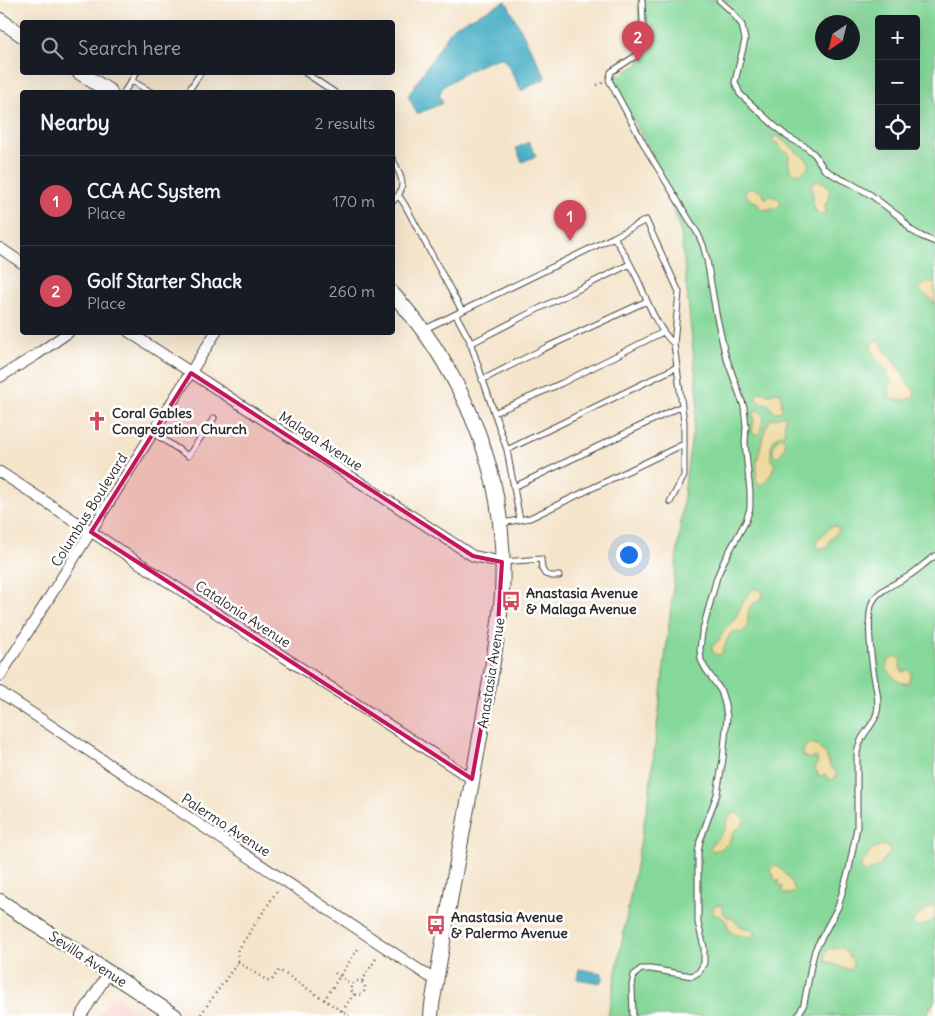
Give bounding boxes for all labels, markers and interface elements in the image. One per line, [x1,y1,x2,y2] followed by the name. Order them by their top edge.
[815,15,860,60] north arrow
[875,15,920,150] map controls
[875,15,920,60] button: +
[20,20,395,75] search box
[622,21,654,62] pin: 2
[38,34,66,62] icon: search
[78,36,181,60] text: Search here
[875,60,920,105] button: −
[875,105,920,150] button: locate
[40,109,110,136] text: Nearby
[315,113,375,133] text: 2 results
[87,179,221,203] text: CCA AC System
[53,191,59,211] text: 1
[332,191,375,211] text: 170 m
[554,200,586,241] pin: 1
[87,203,126,223] text: Place
[87,269,242,293] text: Golf Starter Shack
[52,281,60,301] text: 2
[329,281,375,301] text: 260 m
[87,293,126,313] text: Place
[112,404,247,438] place label: Coral Gables Congregation Church
[276,407,366,475] street label: Malaga Avenue
[86,410,108,432] church icon: Coral Gables Congregation Church
[47,450,131,570] street label: Columbus Boulevard
[616,542,642,568] your location
[192,576,294,652] street label: Catalonia Avenue
[526,584,638,618] place label: Anastasia Avenue & Malaga Avenue
[500,590,522,612] bus stop icon: Anastasia Avenue & Malaga Avenue
[473,616,509,730] street label: Anastasia Avenue
[178,789,274,861] street label: Palermo Avenue
[451,908,568,942] place label: Anastasia Avenue & Palermo Avenue
[425,914,447,936] bus stop icon: Anastasia Avenue & Palermo Avenue
[45,927,131,991] street label: Sevilla Avenue

